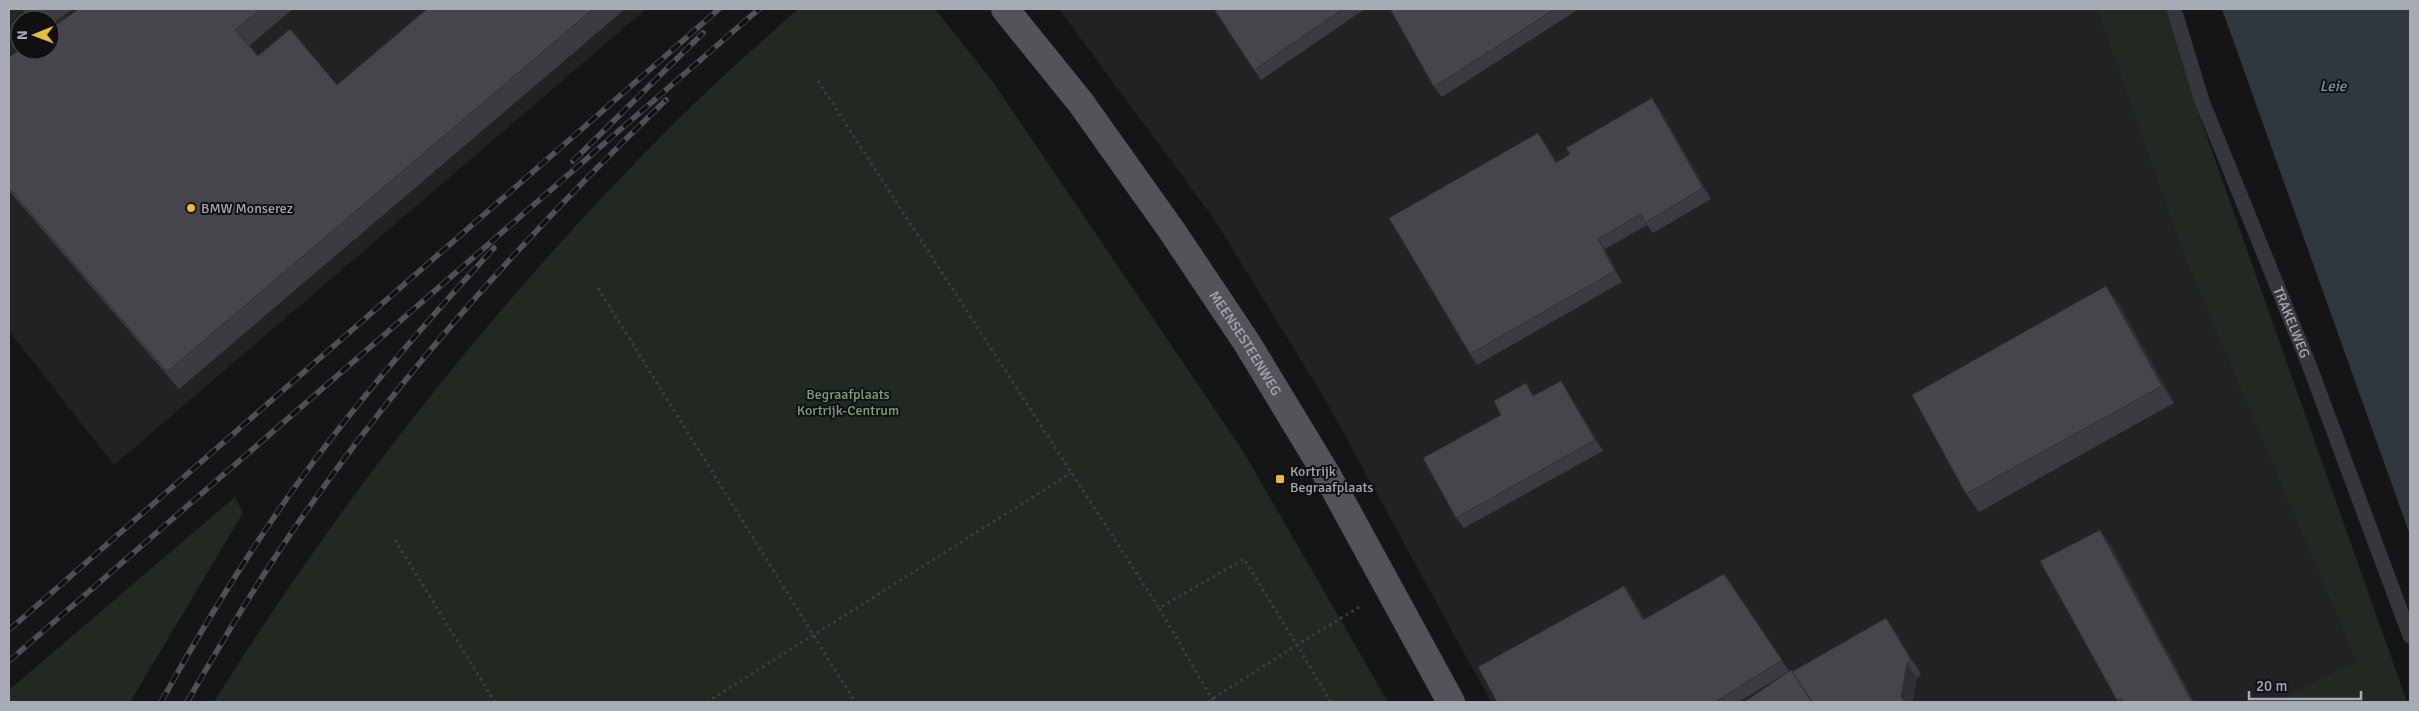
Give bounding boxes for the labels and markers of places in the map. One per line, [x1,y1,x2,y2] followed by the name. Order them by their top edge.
[201,200,293,217] place label: BMW Monserez
[185,202,197,214] marker: BMW Monserez
[1290,463,1373,496] place label: Kortrijk Begraafplaats
[1274,473,1286,485] marker: Kortrijk Begraafplaats

